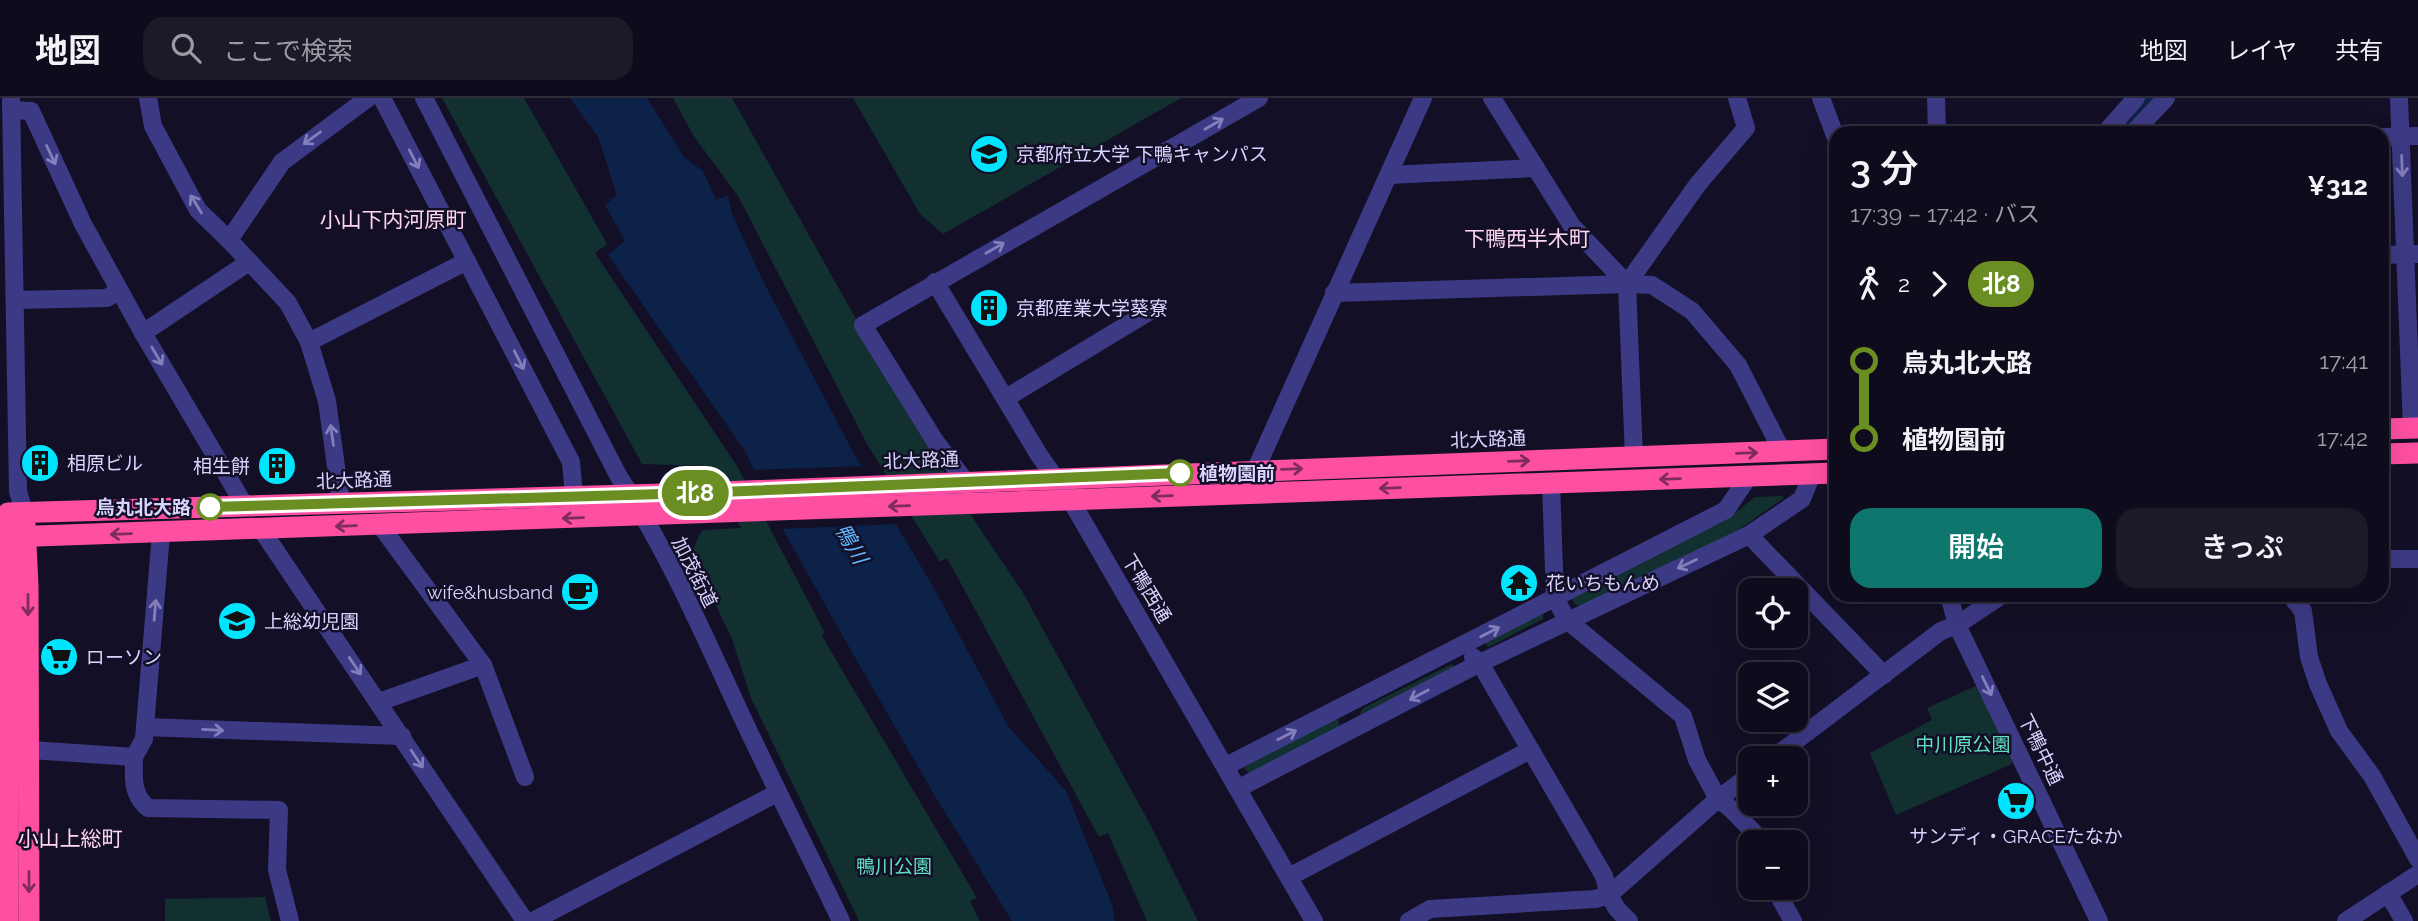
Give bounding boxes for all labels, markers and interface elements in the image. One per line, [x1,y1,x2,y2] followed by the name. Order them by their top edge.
[143,17,633,80] search box
[167,29,205,67] icon: search
[35,31,101,70] text: 地図
[223,36,353,66] text: ここで検索
[2140,36,2188,65] text: 地図
[2226,36,2297,65] text: レイヤ
[2335,36,2383,65] text: 共有
[1203,117,1223,131] one-way arrow
[303,131,322,145] one-way arrow
[968,133,1010,175] school or university icon: 京都府立大学 下鴨キャンパス
[1016,143,1268,165] place label: 京都府立大学 下鴨キャンパス
[45,144,58,165] one-way arrow
[1850,146,1918,191] text: 3 分
[407,148,421,168] one-way arrow
[2395,154,2408,177] one-way arrow
[2307,171,2368,201] text: ¥312
[188,194,202,214] one-way arrow
[1850,200,2040,227] text: 17:39 – 17:42 · バス
[320,207,467,232] district label: 小山下内河原町
[1464,226,1590,251] district label: 下鴨西半木町
[984,241,1004,255] one-way arrow
[1850,265,1888,303] icon: walk
[1920,265,1958,303] icon: forward
[1982,269,2020,298] text: 北8
[1898,270,1910,297] text: 2
[968,287,1010,329] building icon: 京都産業大学葵寮
[1016,297,1168,319] place label: 京都産業大学葵寮
[150,346,164,366] one-way arrow
[2319,347,2368,374] text: 17:41
[1902,348,2032,378] text: 烏丸北大路
[512,350,526,370] one-way arrow
[2317,424,2368,451] text: 17:42
[325,425,338,447] one-way arrow
[1902,425,2006,455] text: 植物園前
[1450,427,1526,451] street label: 北大路通
[19,442,61,484] building icon: 相原ビル
[256,445,298,487] building icon: 相生餅
[1735,446,1758,459] one-way arrow
[883,448,959,472] street label: 北大路通
[67,452,143,474] place label: 相原ビル
[193,455,250,477] place label: 相生餅
[1507,455,1530,468] one-way arrow
[1167,460,1193,486] marker: 植物園前
[1199,462,1275,484] place label: 植物園前
[1280,463,1303,476] one-way arrow
[316,468,392,492] street label: 北大路通
[664,470,726,516] line badge: 北8
[1658,472,1681,485] one-way arrow
[676,478,714,507] text: 北8
[1378,482,1401,495] one-way arrow
[1151,490,1174,503] one-way arrow
[197,494,223,520] marker: 烏丸北大路
[96,496,191,518] place label: 烏丸北大路
[888,499,911,512] one-way arrow
[1850,508,2102,588] button: 開始
[2116,508,2368,588] button: きっぷ
[562,511,585,524] one-way arrow
[335,519,358,532] one-way arrow
[830,519,874,570] water label: 鴨川
[109,528,132,541] one-way arrow
[668,533,722,611] street label: 加茂街道
[1118,550,1176,626] street label: 下鴨西通
[1677,558,1698,571] one-way arrow
[1498,562,1540,604] temple icon: 花いちもんめ
[559,571,601,613] cafe icon: wife&husband
[1546,572,1660,594] place label: 花いちもんめ
[1738,578,1808,900] map controls
[1738,578,1808,648] button: locate
[427,581,553,603] place label: wife&husband
[21,593,35,616] one-way arrow
[149,599,162,622] one-way arrow
[216,600,258,642] school or university icon: 上総幼児園
[264,610,359,632] place label: 上総幼児園
[1479,624,1499,638] one-way arrow
[38,636,80,678] supermarket icon: ローソン
[86,646,162,668] place label: ローソン
[348,656,362,676] one-way arrow
[1738,662,1808,732] button: layers
[1980,675,1994,696] one-way arrow
[1410,688,1430,702] one-way arrow
[2014,710,2068,788] street label: 下鴨中通
[202,724,224,737] one-way arrow
[1276,727,1297,741] one-way arrow
[1915,733,2011,755] park label: 中川原公園
[1738,746,1808,816] button: +
[410,749,424,768] one-way arrow
[1995,780,2037,822] supermarket icon: サンディ・GRACEたなか
[1909,825,2123,847] place label: サンディ・GRACEたなか
[18,826,123,851] district label: 小山上総町
[1738,830,1808,900] button: −
[856,855,932,877] park label: 鴨川公園
[22,870,36,893] one-way arrow

